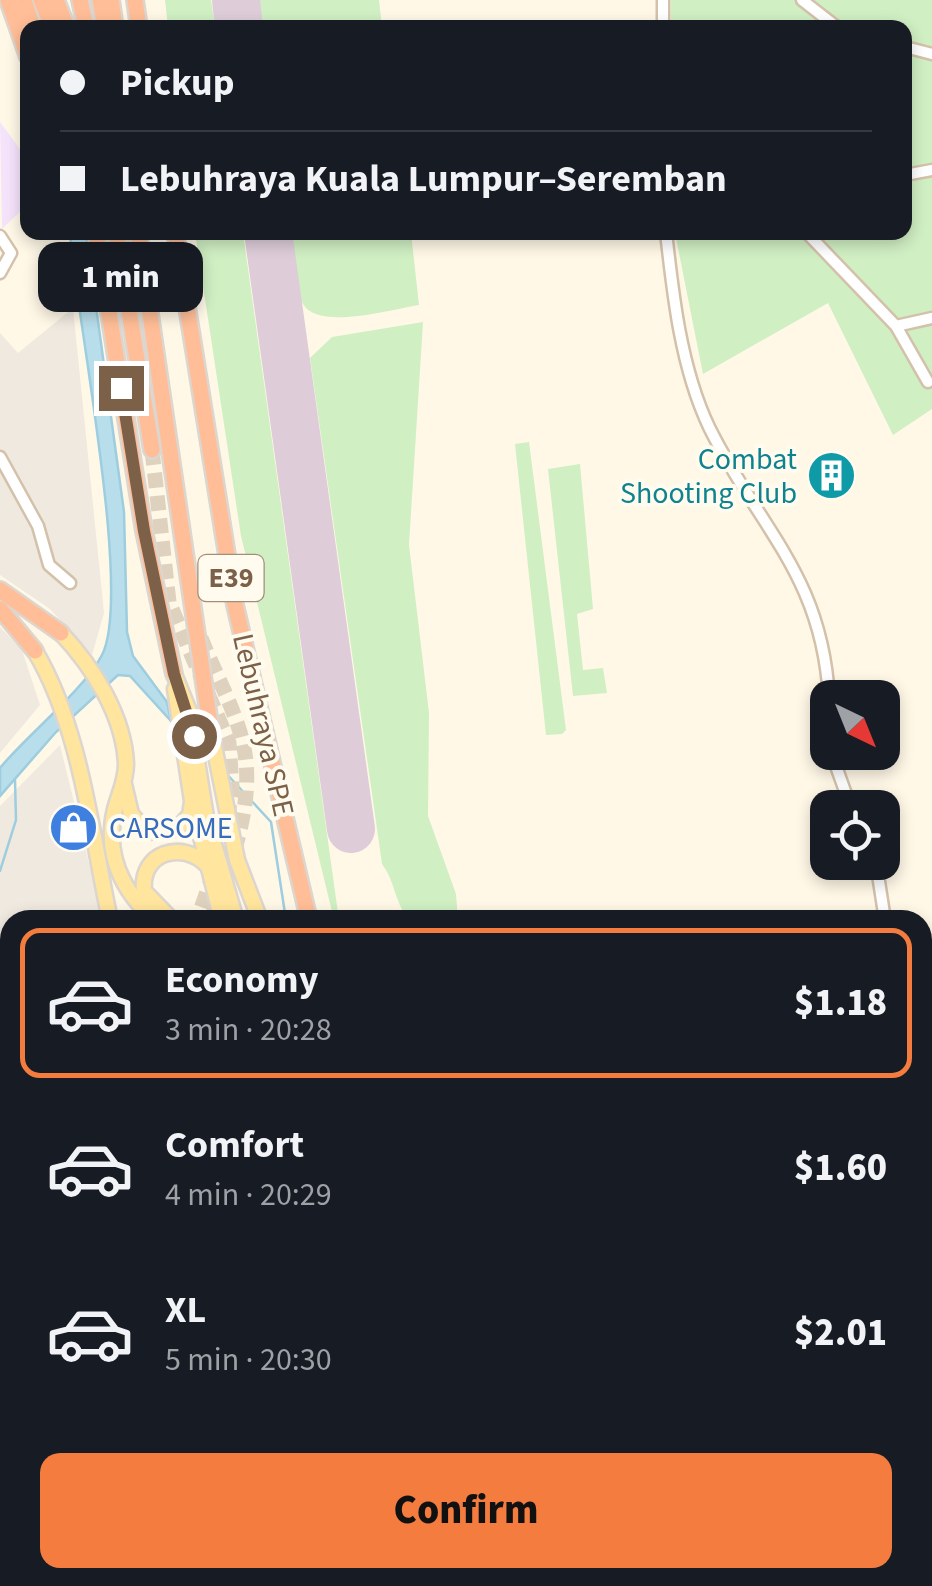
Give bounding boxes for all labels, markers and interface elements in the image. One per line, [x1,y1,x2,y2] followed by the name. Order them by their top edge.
[120,56,234,110] text: Pickup
[120,152,727,206] text: Lebuhraya Kuala Lumpur–Seremban
[38,243,204,313] callout: 1 min
[81,254,160,300] text: 1 min
[99,366,144,411] route end
[620,438,797,515] place label: Combat Shooting Club
[806,450,858,502] building icon: Combat Shooting Club
[198,555,264,601] road number: E39
[221,629,305,821] street label: Lebuhraya SPE
[810,680,900,770] north arrow
[810,680,900,880] map controls
[172,714,217,759] route start
[810,790,900,880] button: locate
[48,802,100,854] shop icon: CARSOME
[109,807,233,850] place label: CARSOME
[165,953,318,1007] text: Economy
[45,958,135,1048] icon: car
[794,976,887,1030] text: $1.18
[165,1007,332,1053] text: 3 min · 20:28
[165,1118,304,1172] text: Comfort
[45,1123,135,1213] icon: car
[794,1141,887,1195] text: $1.60
[165,1172,332,1218] text: 4 min · 20:29
[165,1283,206,1337] text: XL
[45,1288,135,1378] icon: car
[794,1306,887,1360] text: $2.01
[165,1337,332,1383] text: 5 min · 20:30
[40,1453,892,1568] button: Confirm

